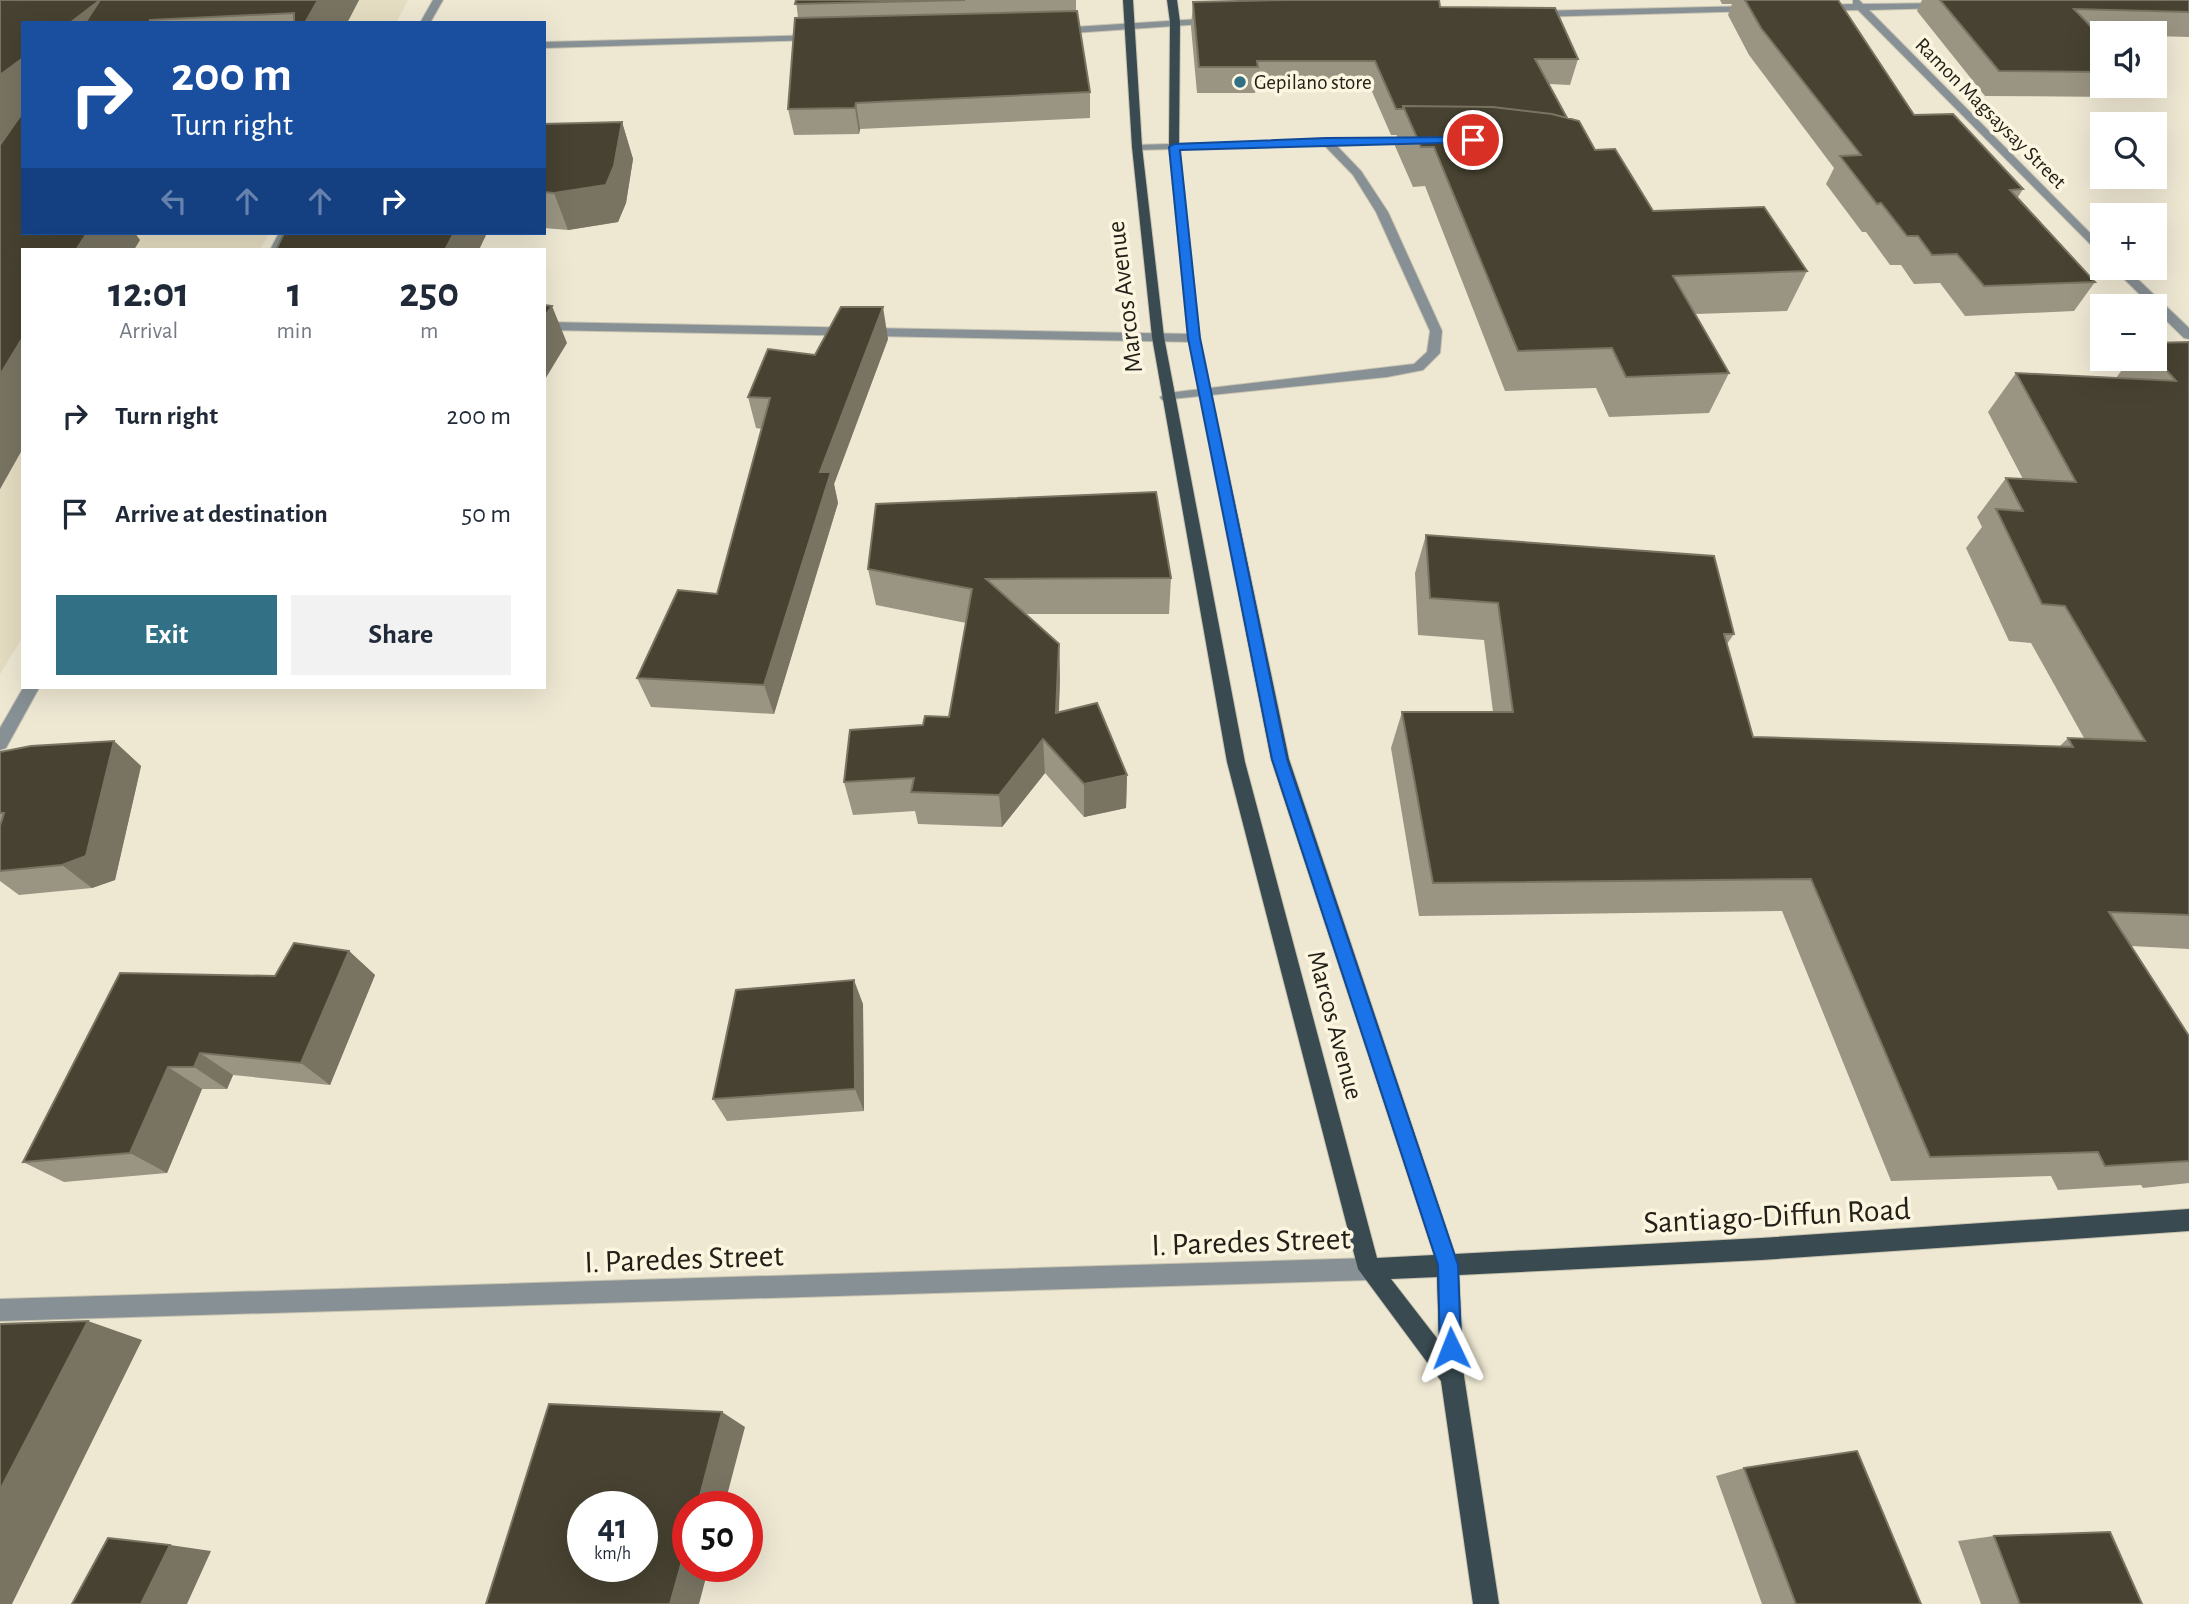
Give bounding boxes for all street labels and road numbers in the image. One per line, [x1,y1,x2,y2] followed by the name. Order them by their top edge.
[1911,34,2070,193] street label: Ramon Magsaysay Street
[1103,219,1147,374] street label: Marcos Avenue
[1303,948,1367,1102] street label: Marcos Avenue
[1643,1193,1911,1239] street label: Santiago-Diffun Road
[1151,1223,1351,1261] street label: I. Paredes Street
[584,1240,784,1278] street label: I. Paredes Street

